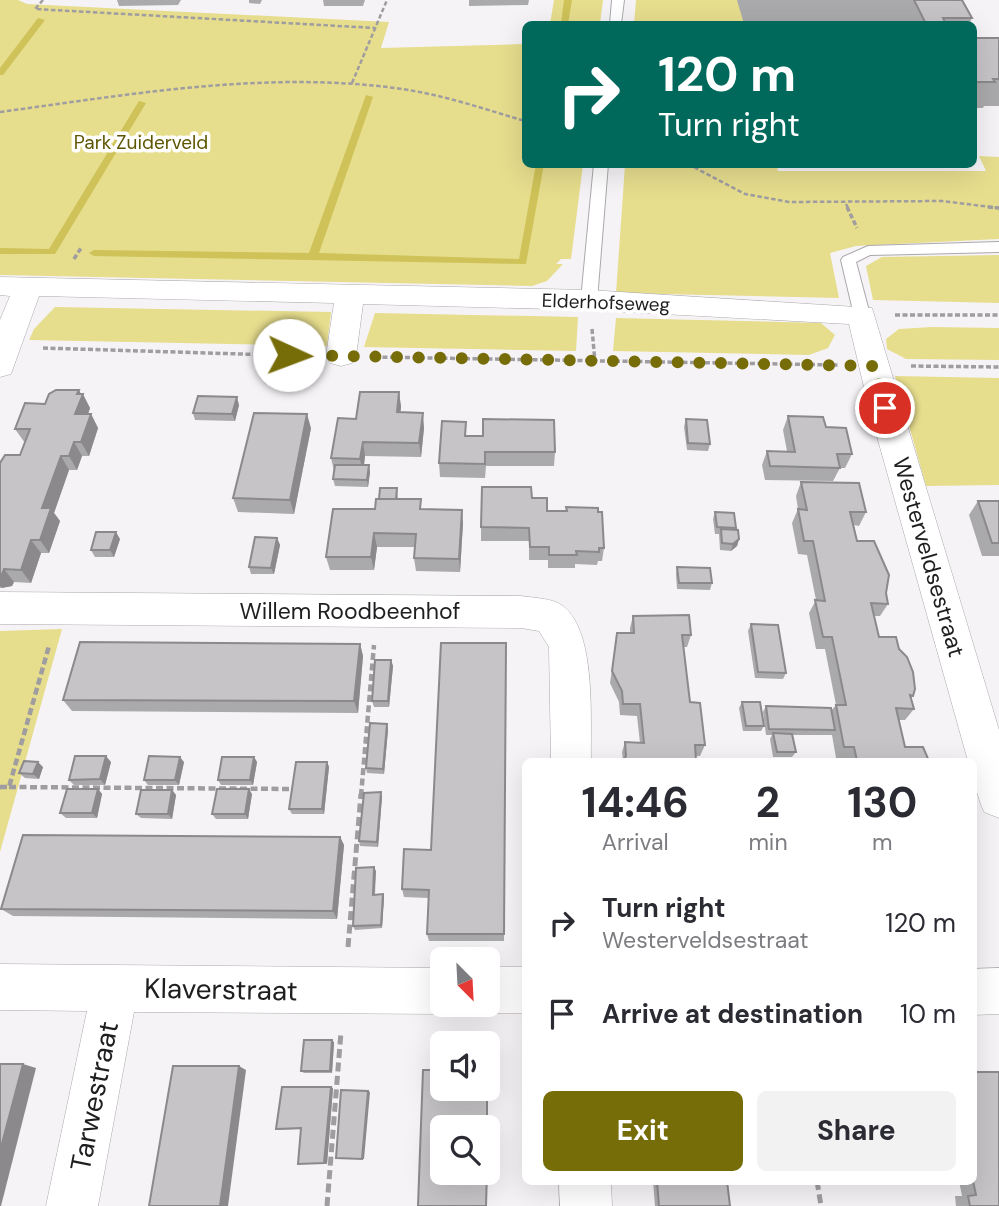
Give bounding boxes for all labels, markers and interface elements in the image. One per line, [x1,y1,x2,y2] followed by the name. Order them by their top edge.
[658,42,796,106] text: 120 m
[543,49,634,140] icon: right
[658,104,800,146] text: Turn right
[74,130,208,155] park label: Park Zuiderveld
[541,288,671,317] street label: Elderhofseweg
[252,318,326,392] position arrow
[855,378,915,438] pin
[866,389,904,427] icon: arrive
[886,454,972,660] street label: Westerveldsestraat
[240,596,461,626] street label: Willem Roodbeenhof
[582,775,689,830] text: 14:46
[756,775,780,830] text: 2
[847,775,917,830] text: 130
[602,827,669,857] text: Arrival
[748,827,788,857] text: min
[872,827,893,857] text: m
[602,891,726,925] text: Turn right
[543,904,581,942] icon: right
[885,906,956,940] text: 120 m
[602,925,809,955] text: Westerveldsestraat
[430,947,500,1017] north arrow
[430,947,500,1185] map controls
[144,970,298,1009] street label: Klaverstraat
[543,995,581,1033] icon: arrive
[602,997,863,1031] text: Arrive at destination
[900,997,956,1031] text: 10 m
[62,1018,127,1174] street label: Tarwestraat
[430,1031,500,1101] button: sound
[543,1091,743,1171] button: Exit
[757,1091,956,1171] button: Share
[430,1115,500,1185] button: search

